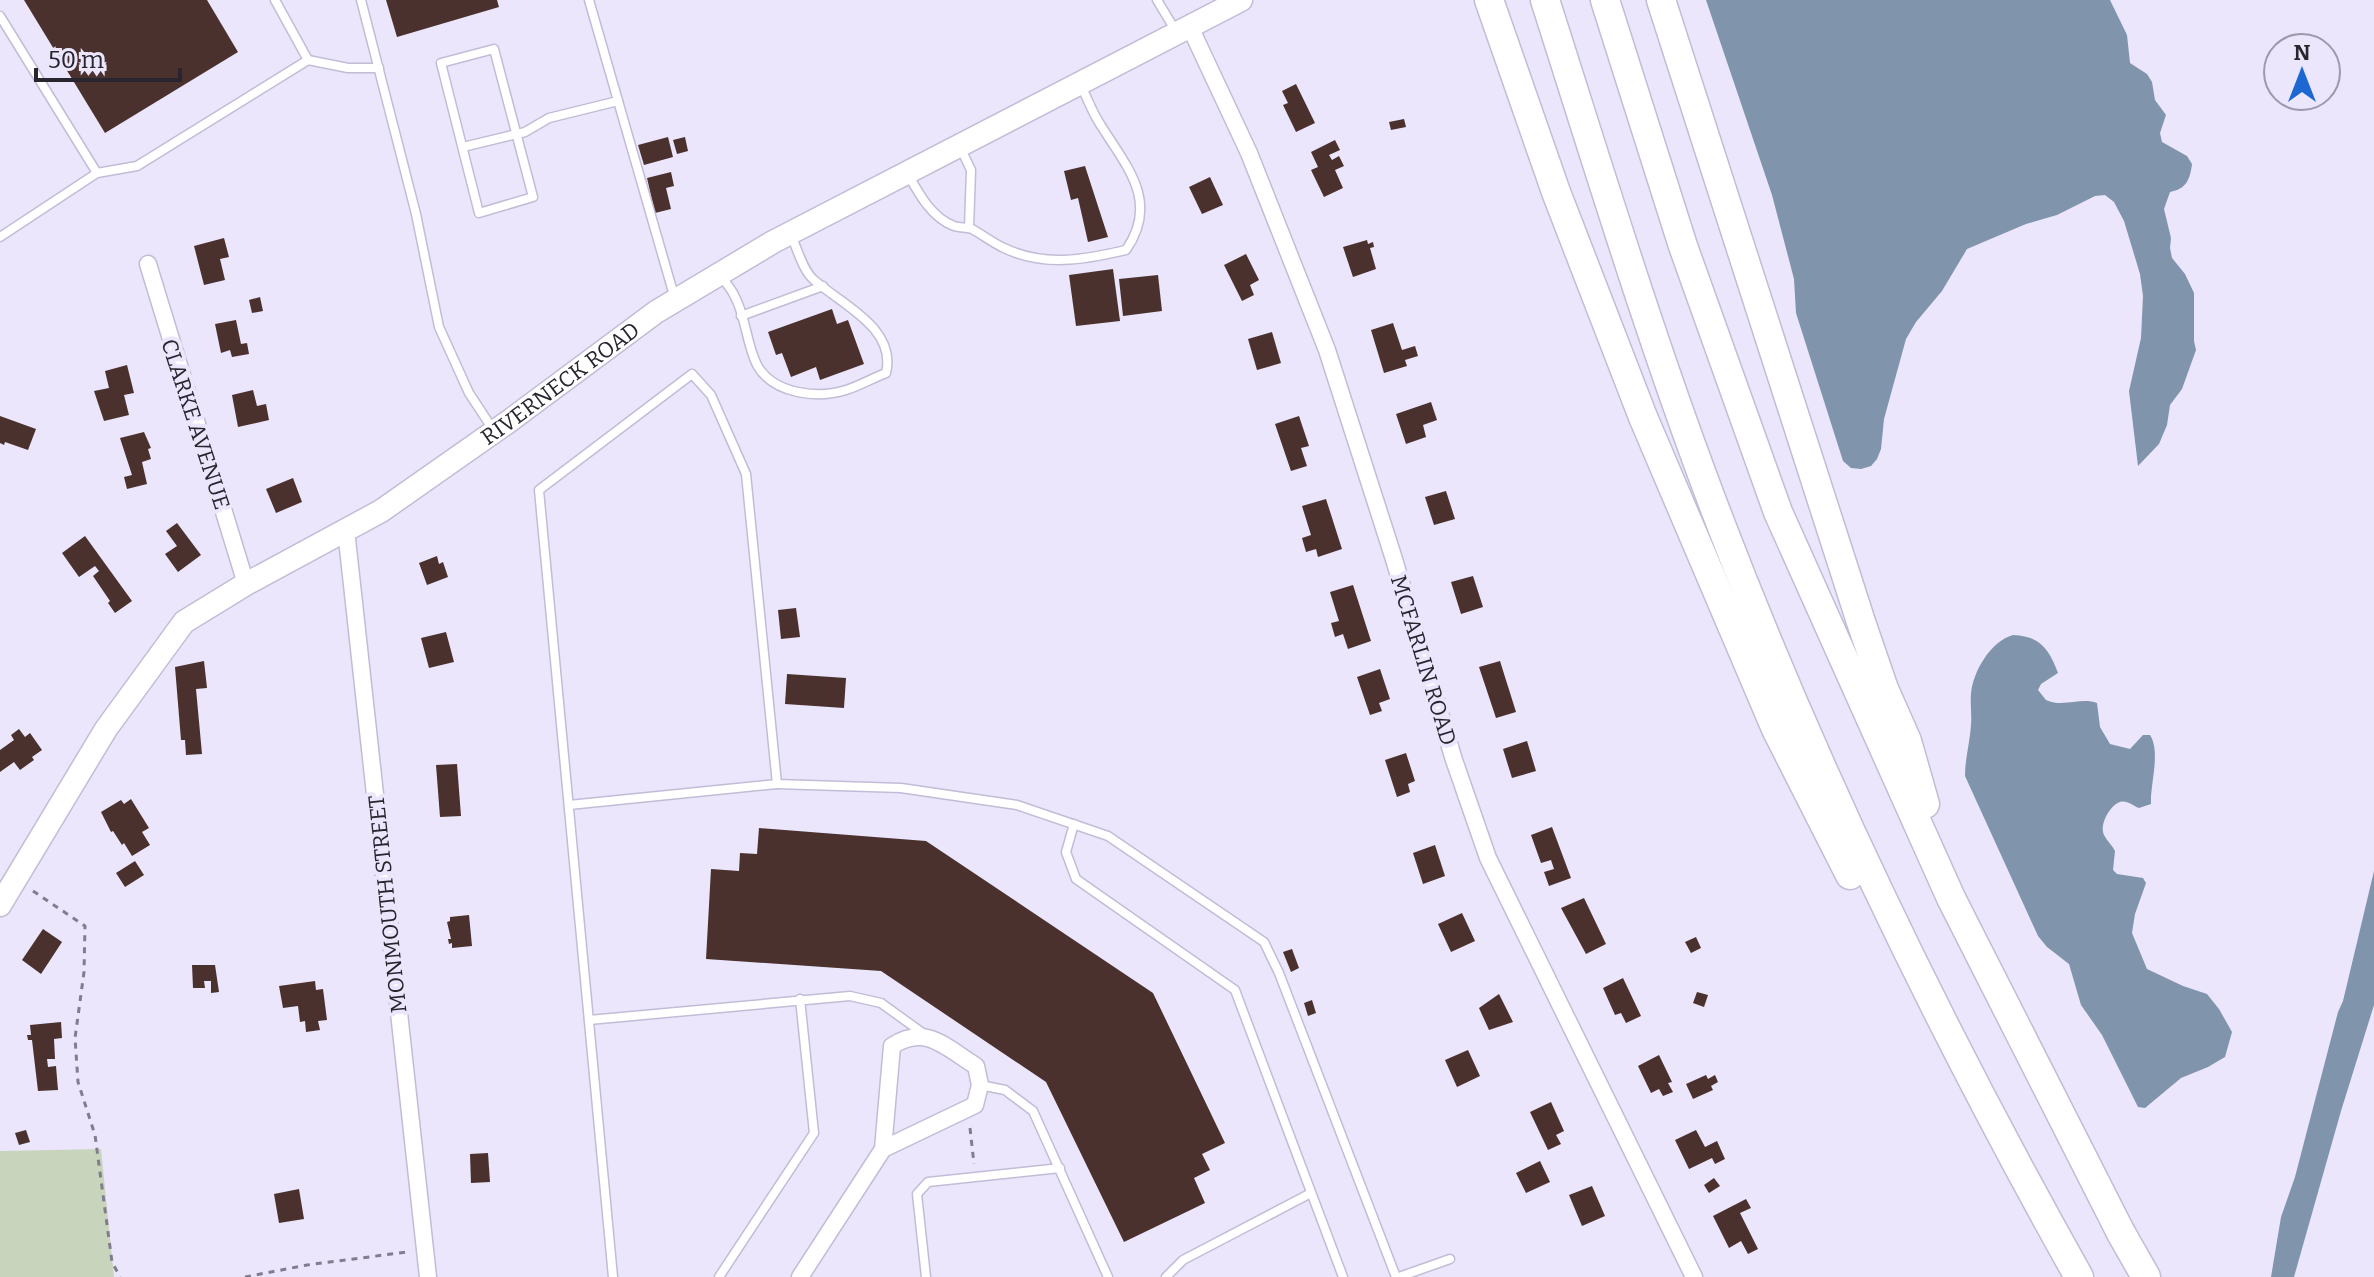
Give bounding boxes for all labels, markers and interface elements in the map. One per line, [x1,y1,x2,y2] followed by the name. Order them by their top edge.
[36,32,180,82] scale bar
[2262,32,2342,112] north arrow
[2294,39,2311,66] text: N
[48,46,104,74] text: 50 m
[476,316,645,451] street label: RIVERNECK ROAD
[155,336,236,513] street label: CLARKE AVENUE
[1385,572,1462,748] street label: MCFARLIN ROAD
[363,794,412,1014] street label: MONMOUTH STREET

